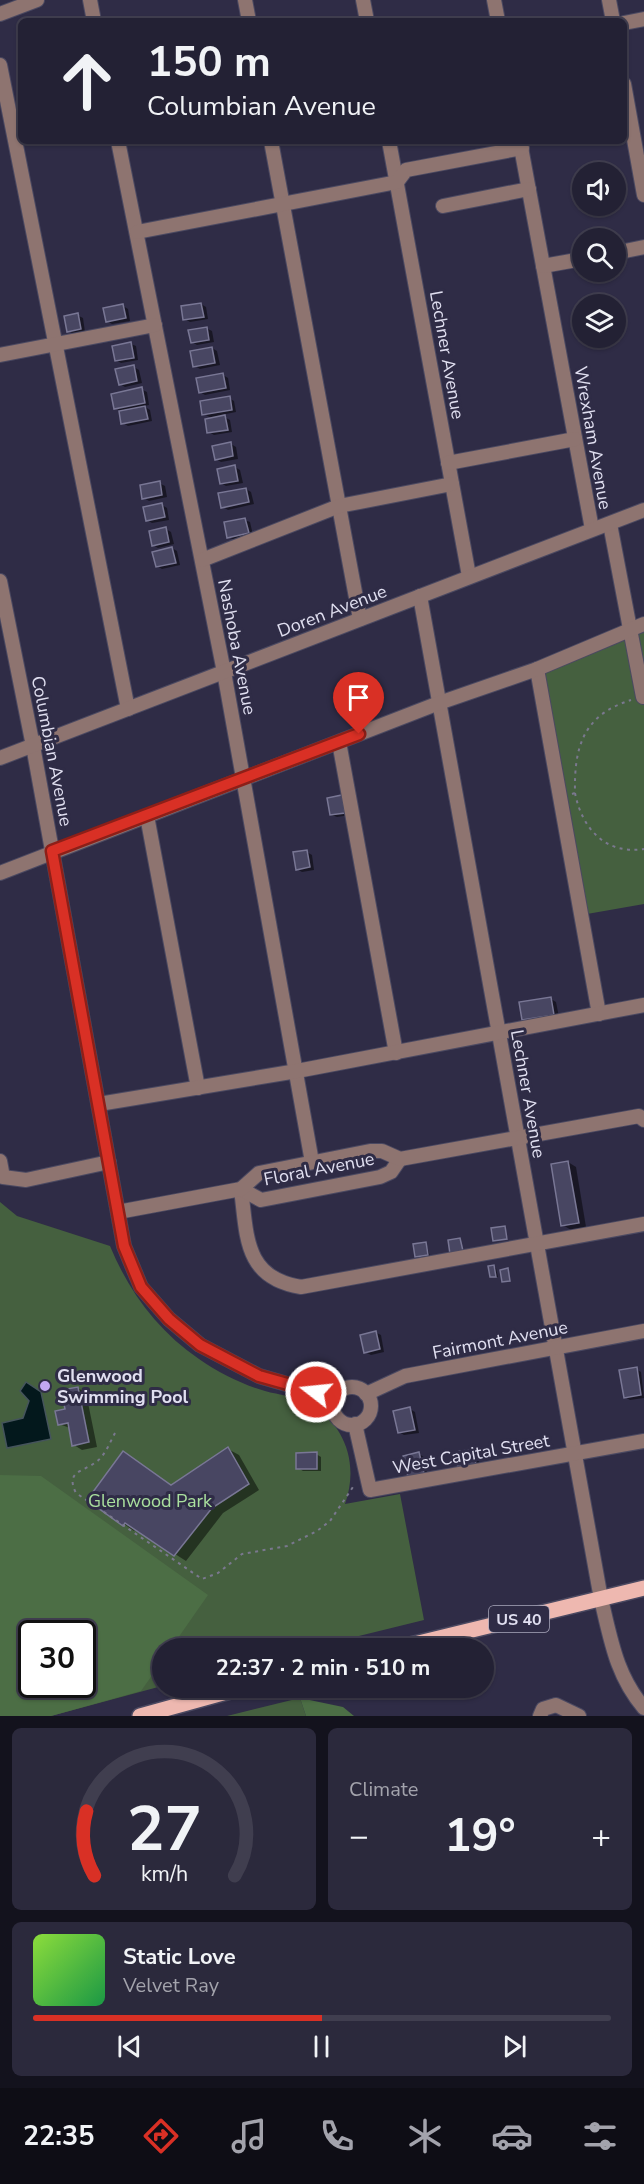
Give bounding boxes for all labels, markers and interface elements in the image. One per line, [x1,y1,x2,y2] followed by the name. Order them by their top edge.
[147,34,271,91] text: 150 m
[48,42,126,120] icon: ahead
[147,88,376,125] text: Columbian Avenue
[572,162,626,348] map controls
[572,162,626,216] button: sound
[572,228,626,282] button: search
[424,289,470,421] street label: Lechner Avenue
[572,294,626,348] button: layers
[569,364,617,512] street label: Wrexham Avenue
[212,577,262,717] street label: Nashoba Avenue
[274,579,390,643] street label: Doren Avenue
[333,672,384,734] pin
[26,674,78,828] street label: Columbian Avenue
[342,681,375,714] icon: arrive
[505,1028,551,1160] street label: Lechner Avenue
[262,1147,376,1191] street label: Floral Avenue
[430,1315,570,1365] street label: Fairmont Avenue
[284,1360,348,1424] position arrow
[57,1364,189,1409] place label: Glenwood Swimming Pool
[38,1379,52,1393] marker: Glenwood Swimming Pool
[391,1428,552,1480] street label: West Capital Street
[88,1489,213,1513] park label: Glenwood Park
[489,1606,549,1632] road number: US 40
[18,1620,96,1698] speed limit sign: 30
[216,1653,430,1683] text: 22:37 · 2 min · 510 m
[349,1776,418,1803] text: Climate
[127,1787,201,1872] text: 27
[444,1806,516,1867] text: 19°
[349,1814,369,1859] text: −
[591,1814,611,1859] text: +
[140,1859,188,1889] text: km/h
[123,1942,236,1972] text: Static Love
[123,1972,219,1999] text: Velvet Ray
[113,2030,146,2063] icon: previous
[305,2030,338,2063] icon: pause
[498,2030,531,2063] icon: next
[140,2115,182,2157] icon: directions
[228,2115,270,2157] icon: music
[316,2115,358,2157] icon: phone
[404,2115,446,2157] icon: climate
[491,2115,533,2157] icon: car
[579,2115,621,2157] icon: filters
[23,2118,94,2155] text: 22:35

